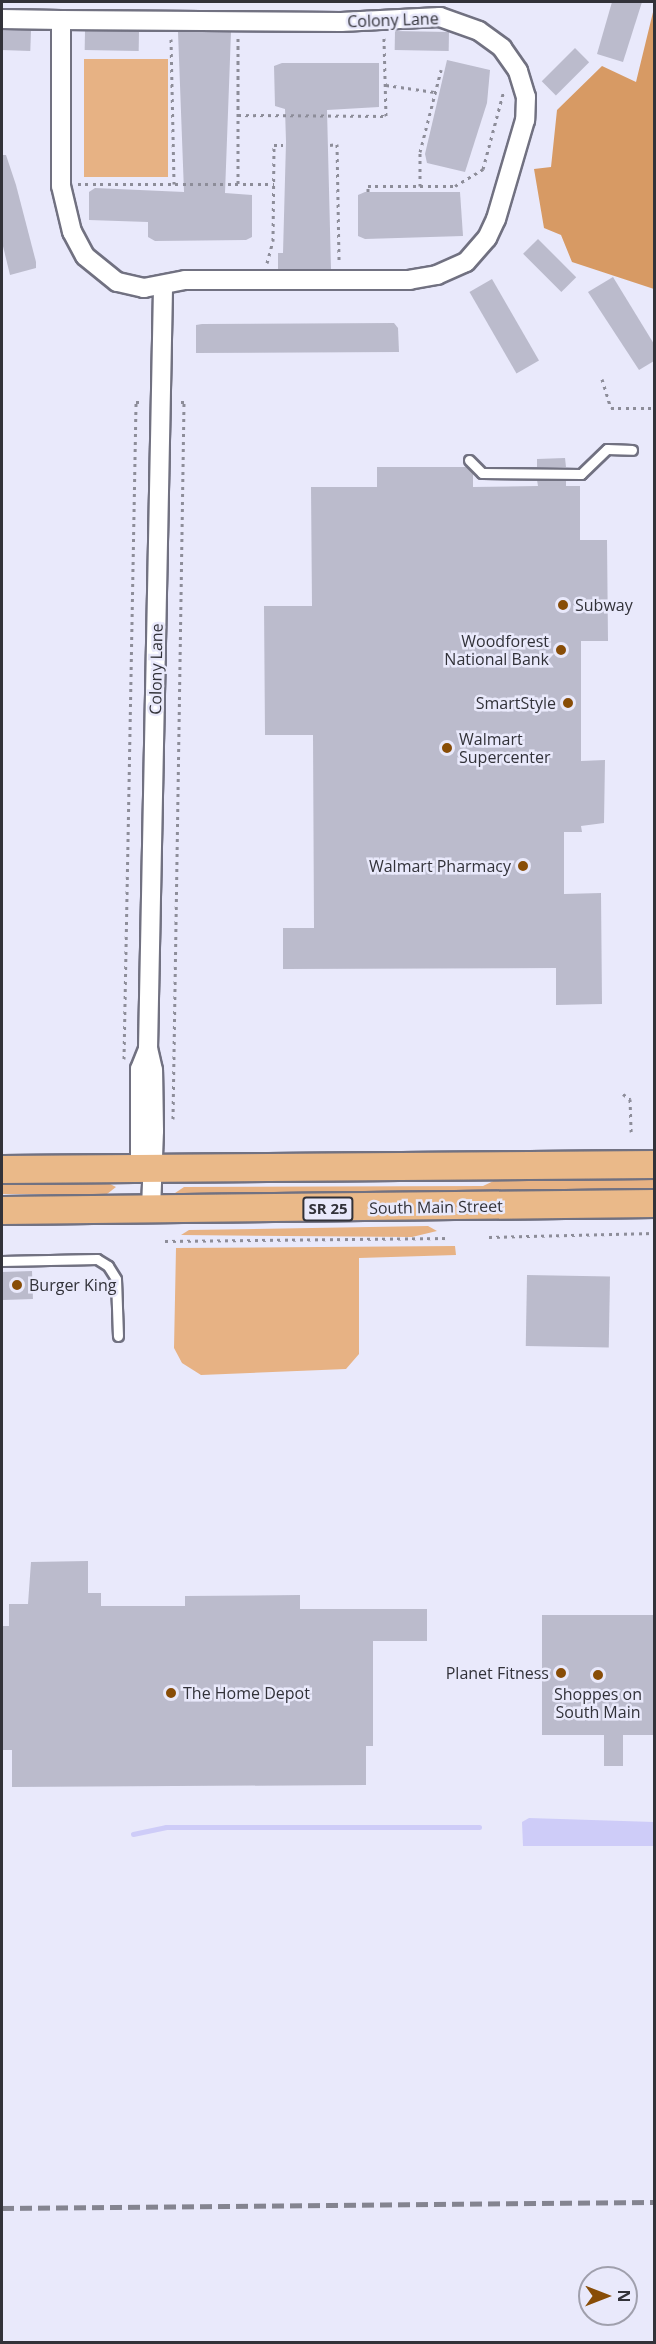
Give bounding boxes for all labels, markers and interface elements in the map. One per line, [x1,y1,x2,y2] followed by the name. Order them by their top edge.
[347,9,439,31] street label: Colony Lane
[575,595,633,615] place label: Subway
[556,598,570,612] marker: Subway
[146,623,166,715] street label: Colony Lane
[444,631,549,669] place label: Woodforest National Bank
[554,643,568,657] marker: Woodforest National Bank
[476,693,556,713] place label: SmartStyle
[561,696,575,710] marker: SmartStyle
[459,729,551,767] place label: Walmart Supercenter
[440,741,454,755] marker: Walmart Supercenter
[369,856,511,876] place label: Walmart Pharmacy
[516,859,530,873] marker: Walmart Pharmacy
[369,1196,503,1218] street label: South Main Street
[301,1197,355,1221] road number: SR 25
[29,1275,116,1295] place label: Burger King
[10,1278,24,1292] marker: Burger King
[446,1663,549,1683] place label: Planet Fitness
[554,1666,568,1680] marker: Planet Fitness
[591,1668,605,1682] marker: Shoppes on South Main
[183,1683,310,1703] place label: The Home Depot
[554,1684,642,1722] place label: Shoppes on South Main
[164,1686,178,1700] marker: The Home Depot
[578,2266,638,2326] north arrow
[613,2289,635,2303] text: N

